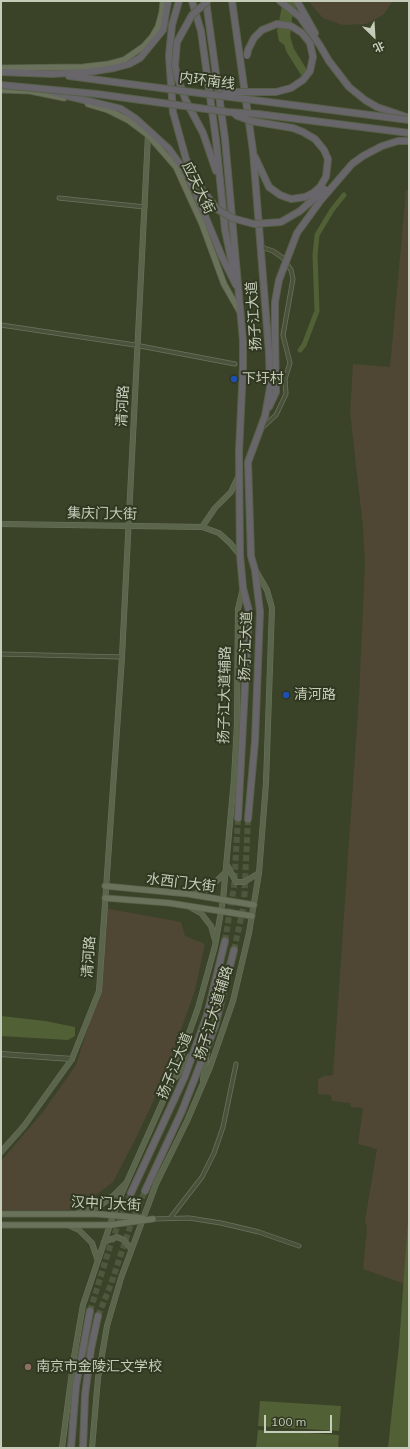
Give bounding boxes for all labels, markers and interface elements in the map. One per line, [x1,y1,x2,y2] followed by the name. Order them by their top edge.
[354,16,394,56] north arrow
[371,38,387,56] text: 北
[178,69,236,93] street label: 内环南线
[178,159,218,217] street label: 应天大街
[243,280,265,352] street label: 扬子江大道
[242,371,284,387] place label: 下圩村
[229,374,239,384] marker: 下圩村
[114,385,132,427] street label: 清河路
[67,505,137,523] street label: 集庆门大街
[236,611,256,681] street label: 扬子江大道
[216,646,234,744] street label: 扬子江大道辅路
[294,687,336,703] place label: 清河路
[281,690,291,700] marker: 清河路
[145,870,217,896] street label: 水西门大街
[79,935,99,979] street label: 清河路
[192,964,236,1062] street label: 扬子江大道辅路
[154,1030,196,1102] street label: 扬子江大道
[71,1194,141,1214] street label: 汉中门大街
[36,1359,162,1375] place label: 南京市金陵汇文学校
[23,1362,33,1372] marker: 南京市金陵汇文学校
[266,1407,334,1433] scale bar
[271,1414,306,1429] text: 100 m

